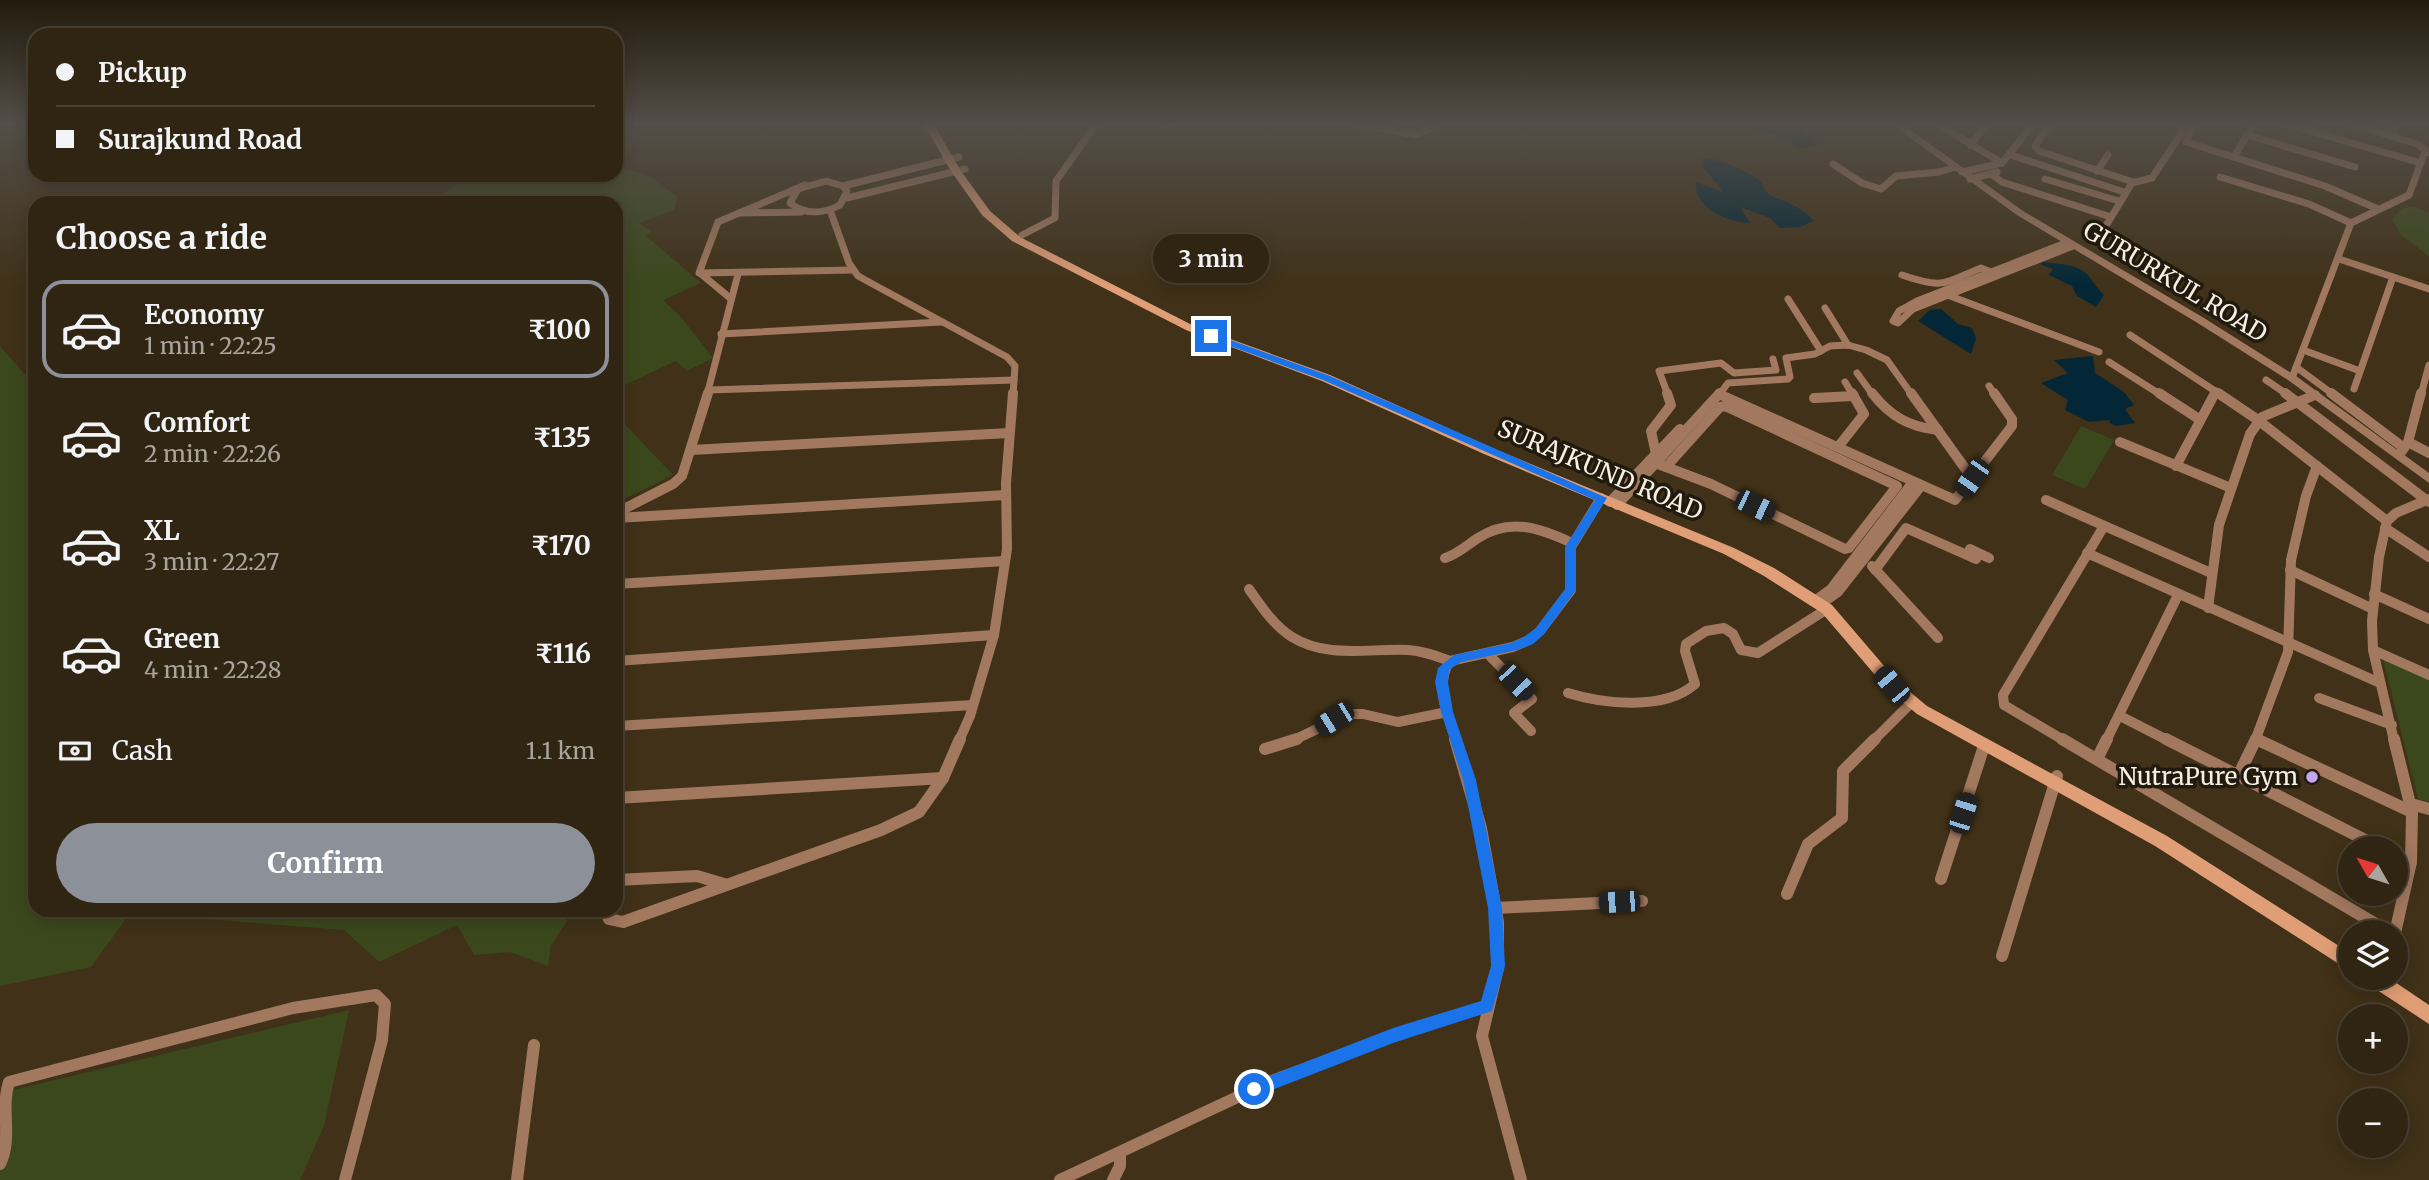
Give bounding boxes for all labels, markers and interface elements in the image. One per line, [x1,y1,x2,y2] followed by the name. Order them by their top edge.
[98,56,187,89] text: Pickup
[98,123,302,156] text: Surajkund Road
[2078,214,2273,349] street label: GURURKUL ROAD
[56,218,267,258] text: Choose a ride
[1153,234,1269,284] callout: 3 min
[1178,244,1244,273] text: 3 min
[60,298,123,361] icon: car
[144,298,264,331] text: Economy
[528,313,591,346] text: ₹100
[1195,320,1227,352] route end
[144,331,277,360] text: 1 min · 22:25
[60,406,123,469] icon: car
[144,406,250,439] text: Comfort
[1493,412,1707,527] street label: SURAJKUND ROAD
[533,421,591,454] text: ₹135
[144,439,281,468] text: 2 min · 22:26
[1952,455,1993,501] car
[1732,487,1779,525] car
[60,514,123,577] icon: car
[144,514,180,547] text: XL
[531,529,591,562] text: ₹170
[144,547,279,576] text: 3 min · 22:27
[60,622,123,685] icon: car
[144,622,220,655] text: Green
[535,637,591,670] text: ₹116
[144,655,281,684] text: 4 min · 22:28
[1494,660,1539,704] car
[1871,662,1914,708] car
[1311,699,1358,739] car
[56,732,94,770] icon: cash
[112,734,173,767] text: Cash
[526,736,595,765] text: 1.1 km
[2118,761,2298,792] place label: NutraPure Gym
[2304,769,2320,785] marker: NutraPure Gym
[1947,790,1980,836] car
[56,823,595,903] button: Confirm
[2338,836,2408,906] north arrow
[2338,836,2408,1158] map controls
[1598,890,1641,914] car
[2338,920,2408,990] button: layers
[2338,1004,2408,1074] button: +
[1238,1073,1270,1105] route start
[2338,1088,2408,1158] button: −

